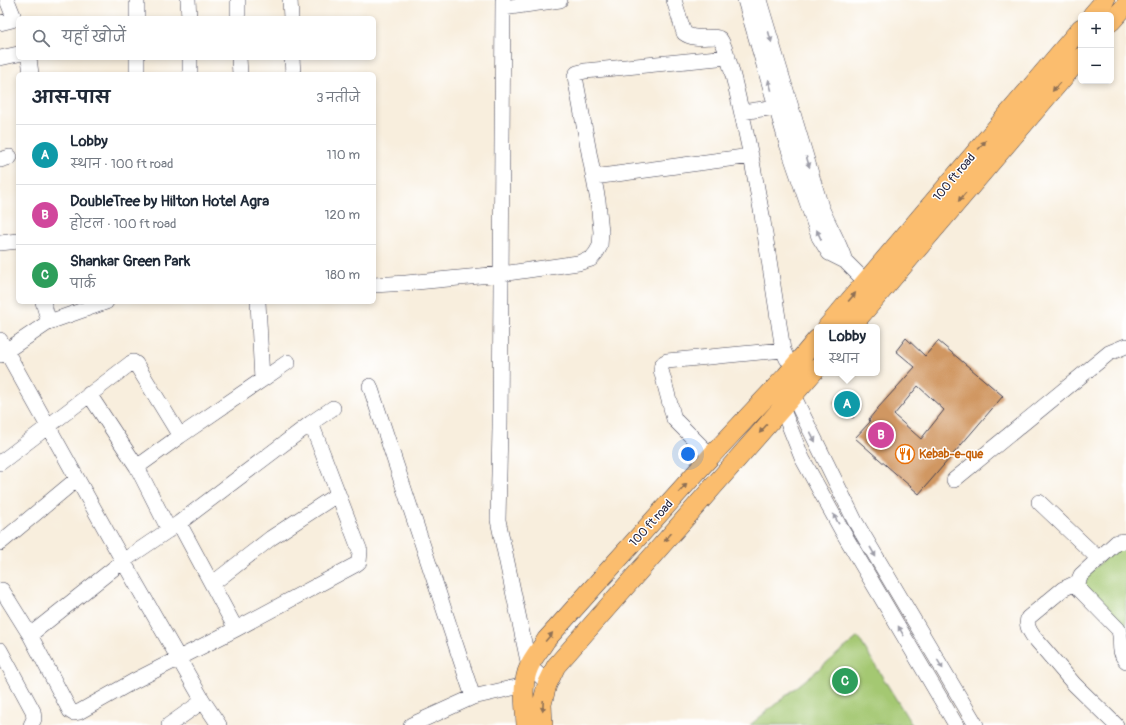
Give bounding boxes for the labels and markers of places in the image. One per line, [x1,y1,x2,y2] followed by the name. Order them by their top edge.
[834,389,860,419] pin: A
[868,420,894,450] pin: B
[894,443,916,465] restaurant icon: Kebab-e-que
[919,447,984,462] place label: Kebab-e-que
[832,666,858,696] pin: C

